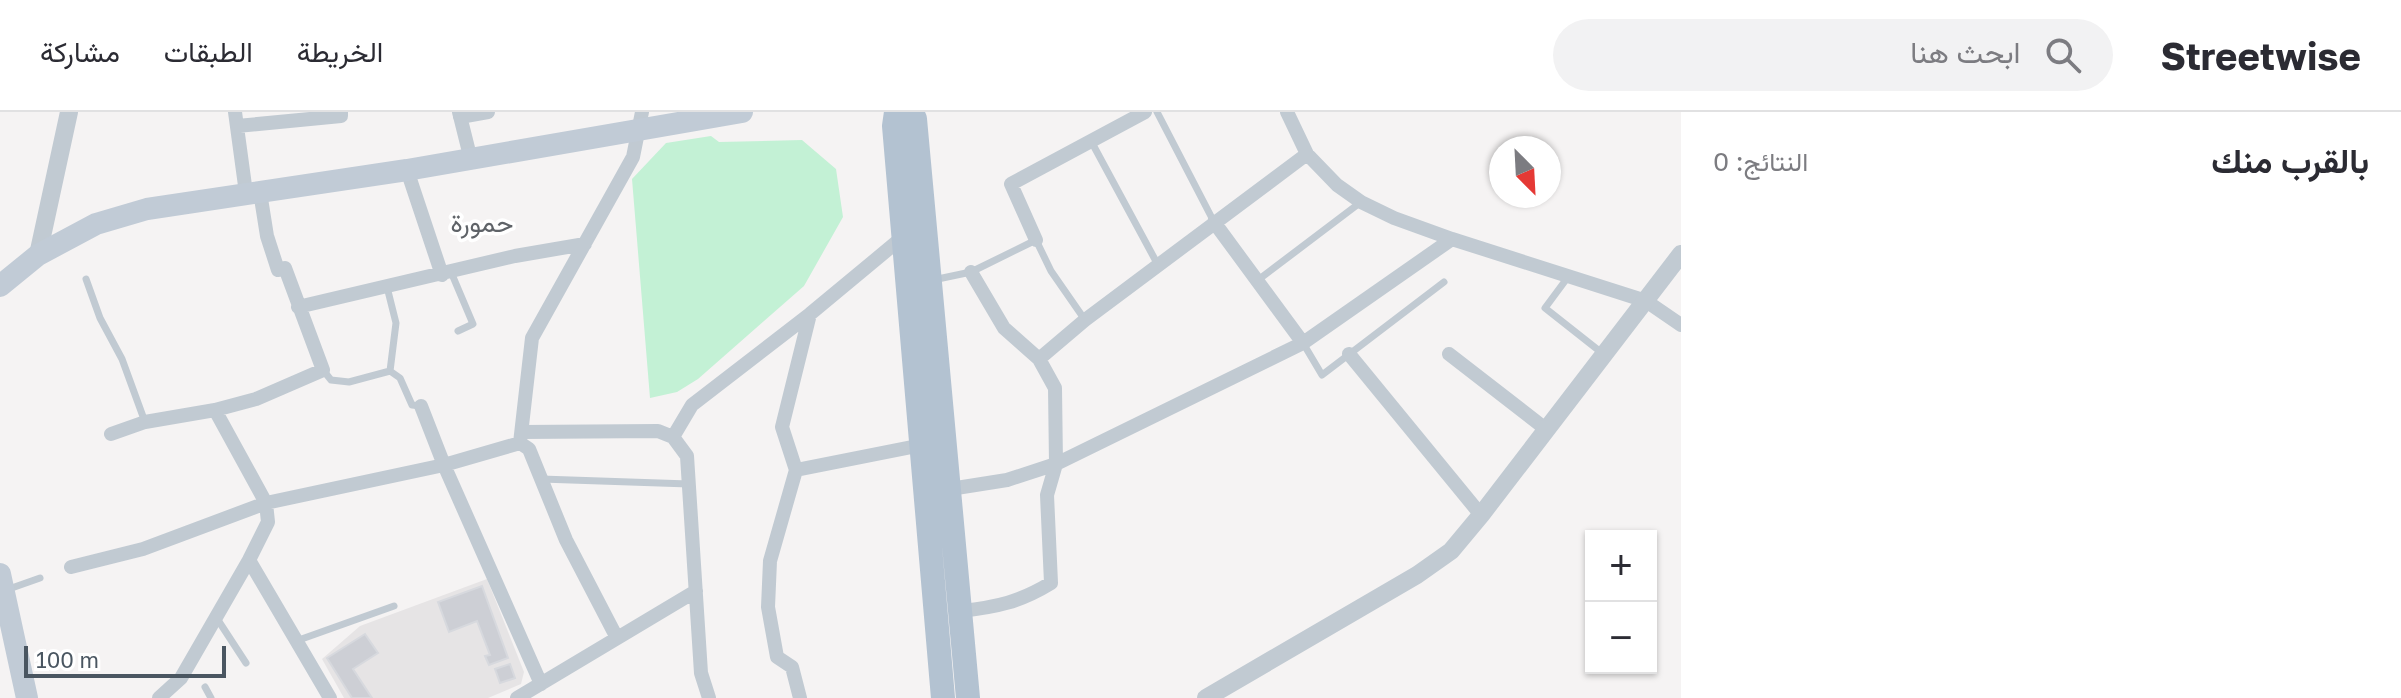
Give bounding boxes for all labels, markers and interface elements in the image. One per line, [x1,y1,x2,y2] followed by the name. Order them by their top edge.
[1553,19,2113,91] search box
[2041,33,2085,77] icon: search
[2161,33,2361,78] text: Streetwise
[1910,34,2021,70] text: ابحث هنا
[40,35,120,68] text: مشاركة
[164,35,253,68] text: الطبقات
[297,35,383,68] text: الخريطة
[1489,136,1561,208] north arrow
[2211,140,2369,180] text: بالقرب منك
[1713,146,1808,177] text: النتائج: 0
[451,207,513,239] district label: حمورة
[1585,530,1657,674] map controls
[1585,530,1657,602] button: +
[1585,602,1657,674] button: −
[24,642,226,678] scale bar
[36,646,99,673] text: 100 m

